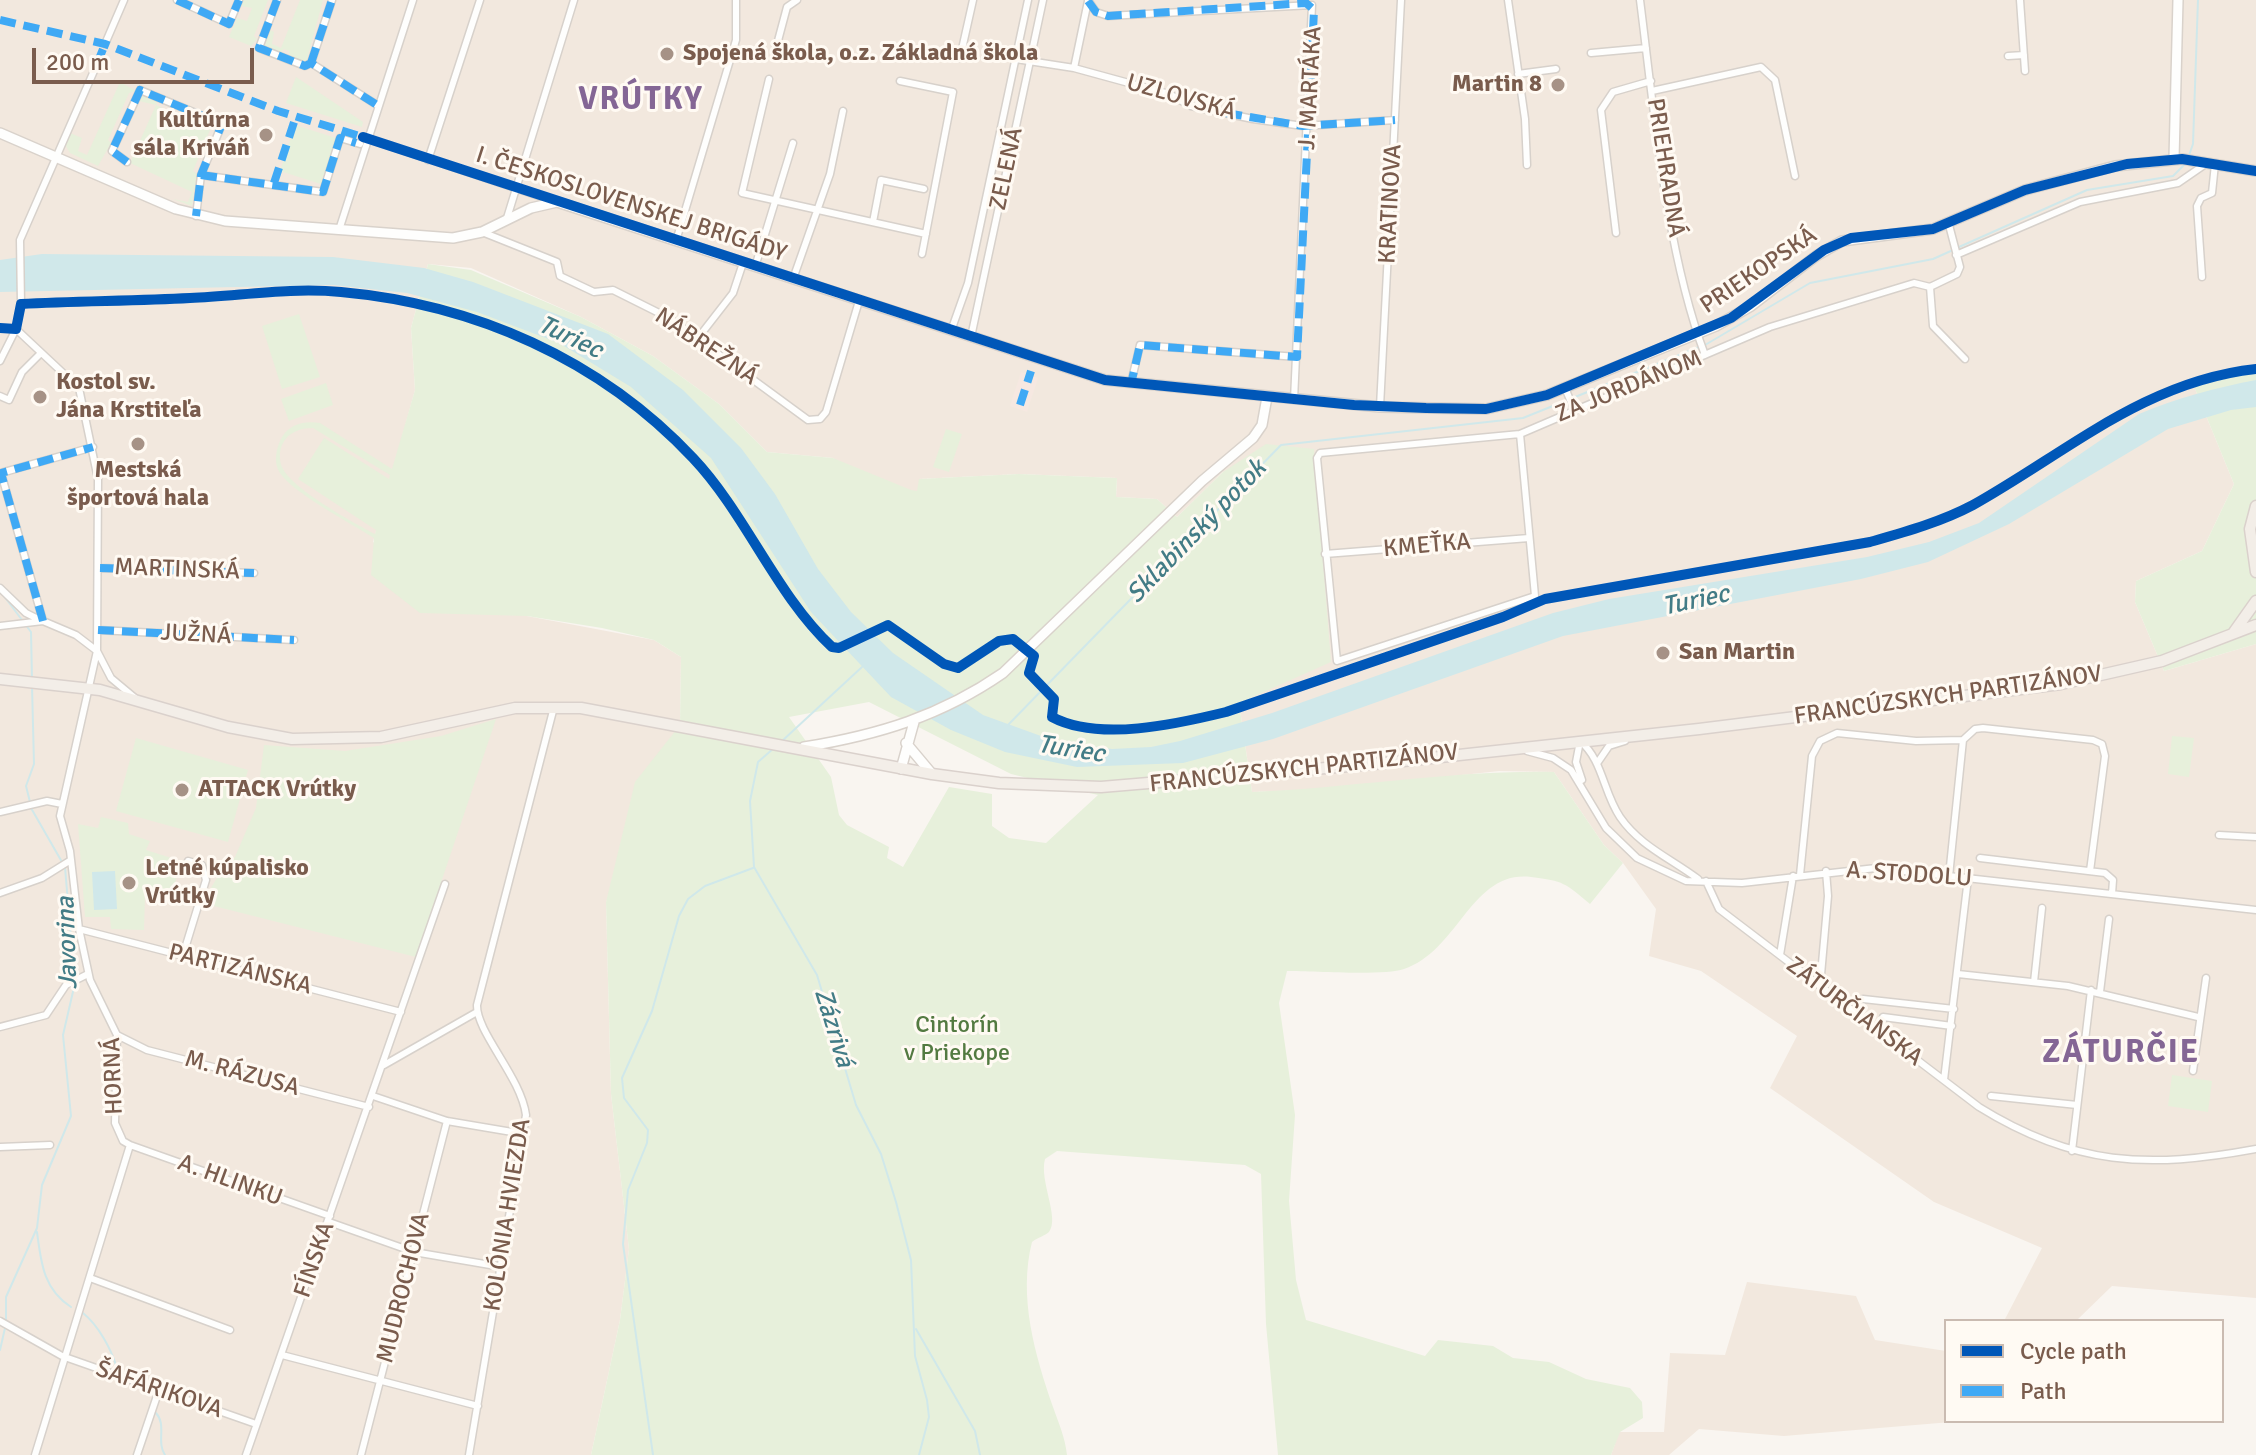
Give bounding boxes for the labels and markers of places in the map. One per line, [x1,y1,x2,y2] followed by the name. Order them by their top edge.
[683,40,1038,68] place label: Spojená škola, o.z. Základná škola
[658,45,676,63] marker: Spojená škola, o.z. Základná škola
[1452,71,1542,99] place label: Martin 8
[1549,76,1567,94] marker: Martin 8
[133,107,250,163] place label: Kultúrna sála Kriváň
[257,126,275,144] marker: Kultúrna sála Kriváň
[56,369,202,425] place label: Kostol sv. Jána Krstiteľa
[31,388,49,406] marker: Kostol sv. Jána Krstiteľa
[129,435,147,453] marker: Mestská športová hala
[67,457,209,513] place label: Mestská športová hala
[1679,639,1795,667] place label: San Martin
[1654,644,1672,662] marker: San Martin
[198,776,356,804] place label: ATTACK Vrútky
[173,781,191,799] marker: ATTACK Vrútky
[145,855,309,911] place label: Letné kúpalisko Vrútky
[120,874,138,892] marker: Letné kúpalisko Vrútky

